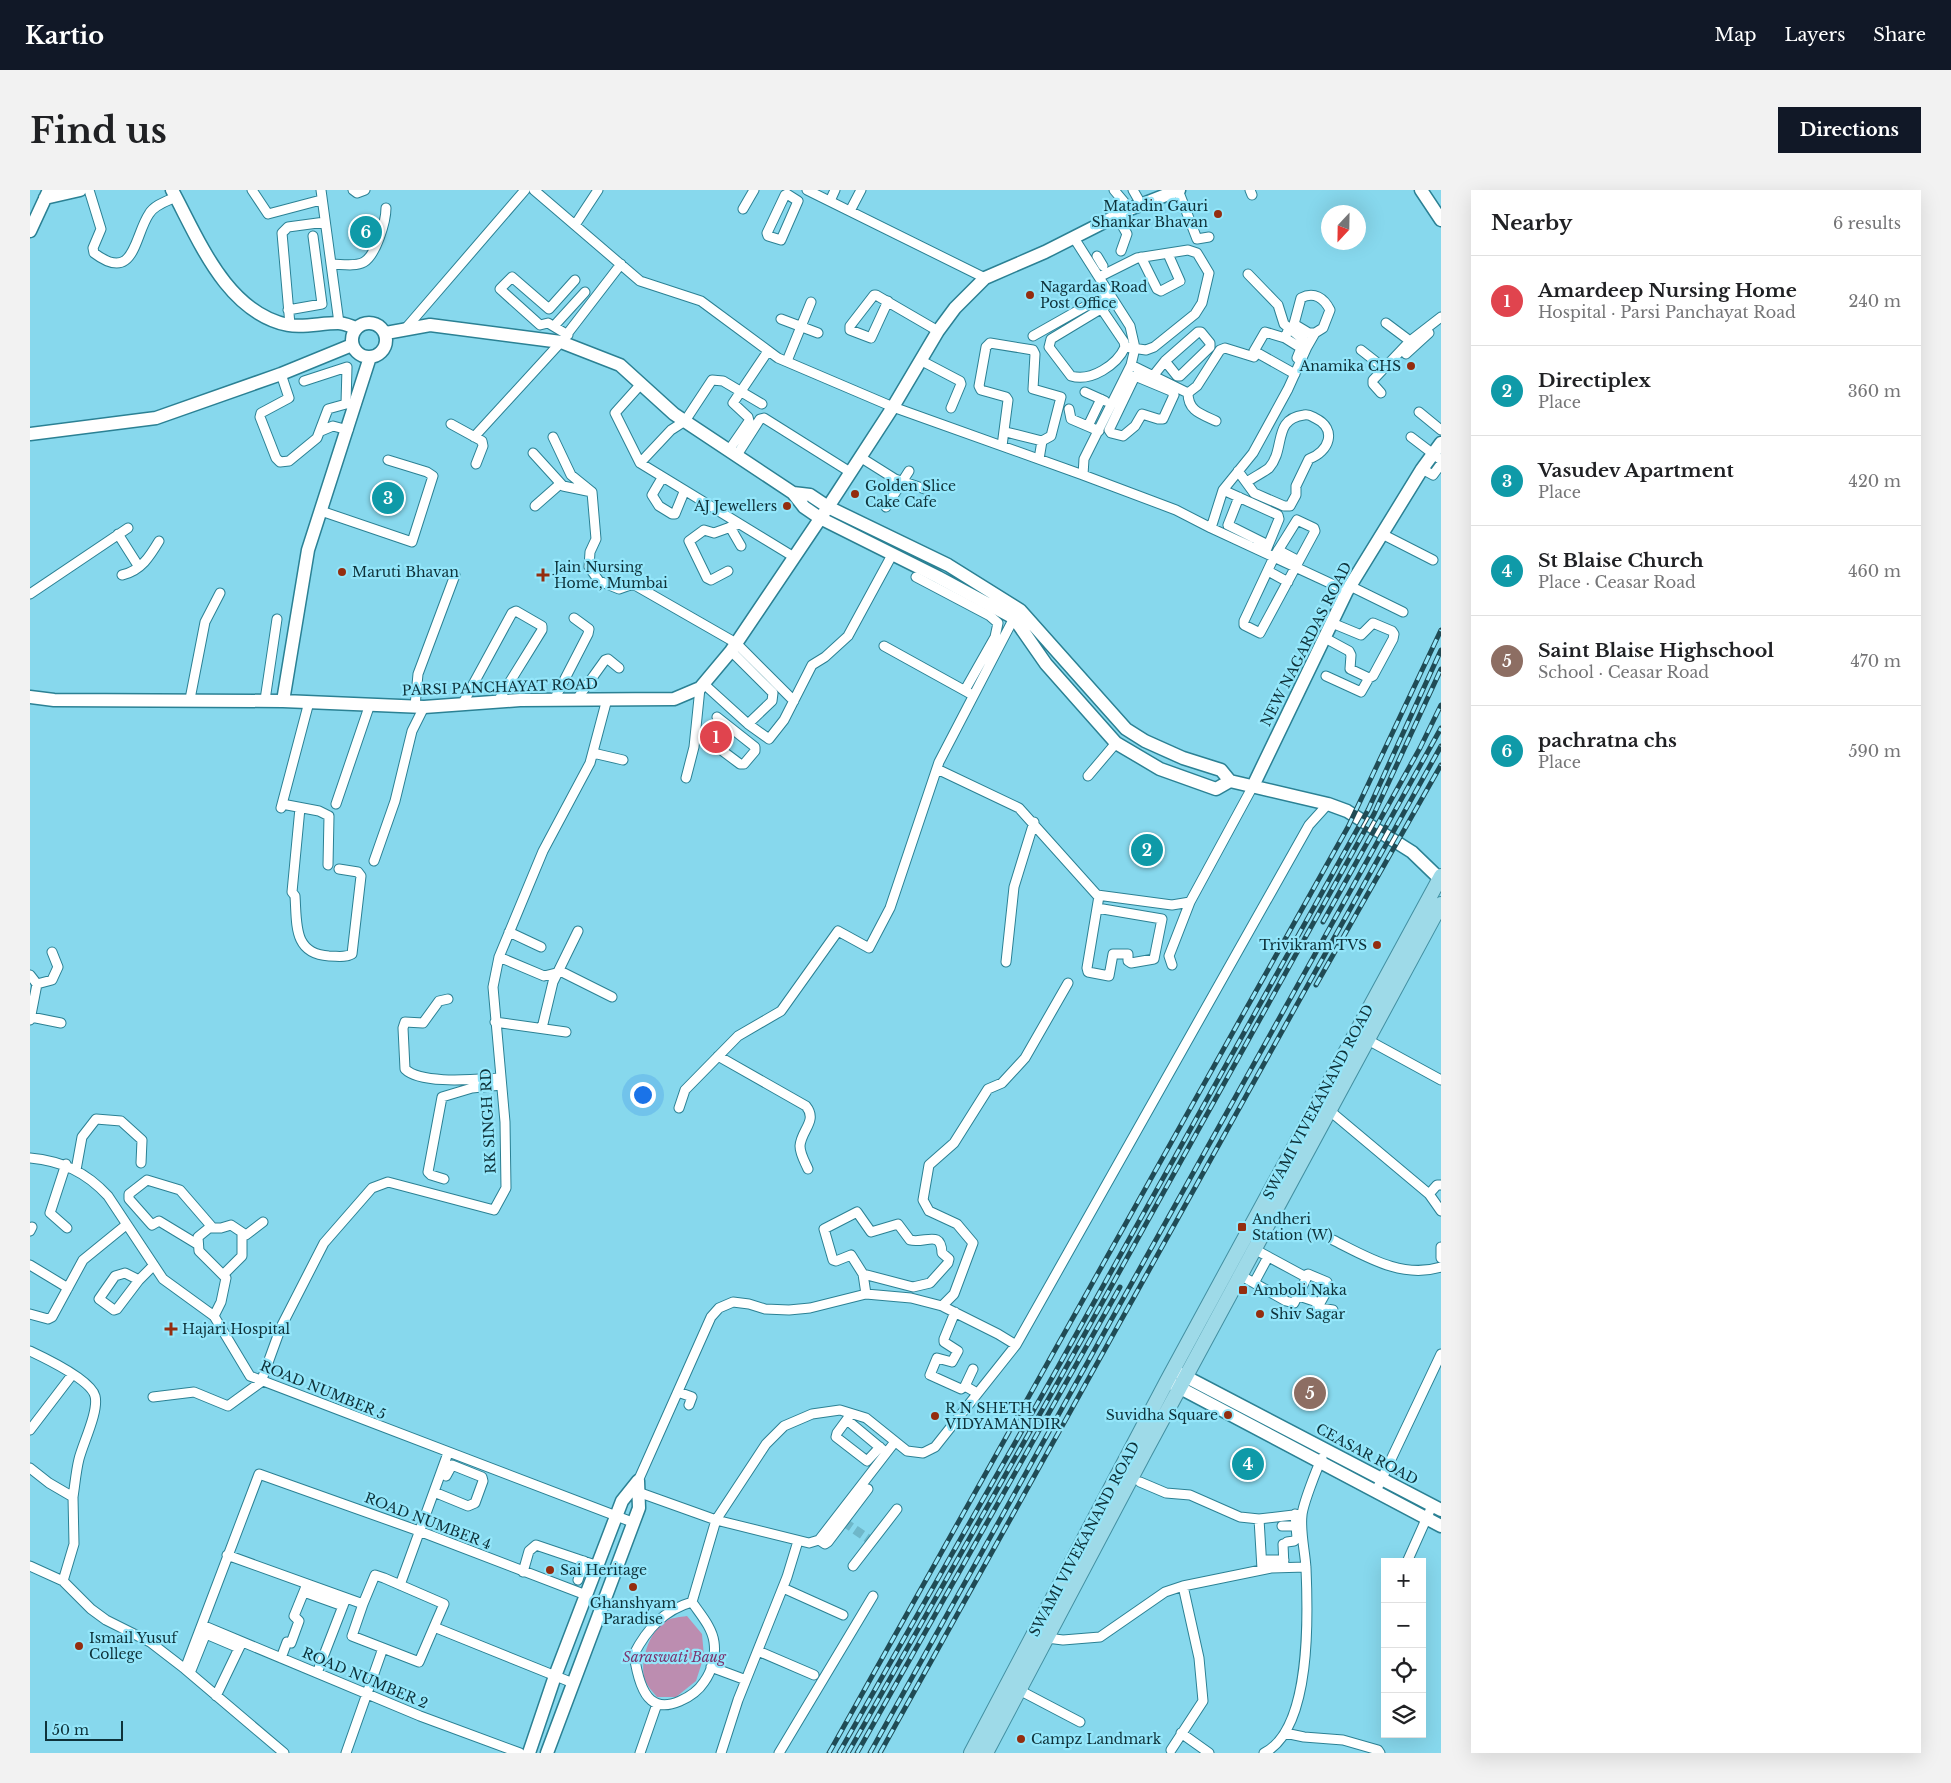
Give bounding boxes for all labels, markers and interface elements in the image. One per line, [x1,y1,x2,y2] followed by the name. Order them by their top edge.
[25,21,104,50] text: Kartio
[1715,24,1756,46] text: Map
[1784,24,1845,46] text: Layers
[1873,24,1926,46] text: Share
[1778,107,1921,153] button: Directions
[30,109,167,152] text: Find us
[1092,197,1208,231] place label: Matadin Gauri Shankar Bhavan
[1321,205,1366,250] north arrow
[1212,208,1224,220] marker: Matadin Gauri Shankar Bhavan
[1491,210,1572,236] text: Nearby
[350,213,382,251] pin: 6
[1833,213,1901,233] text: 6 results
[1040,278,1148,312] place label: Nagardas Road Post Office
[1538,279,1797,302] text: Amardeep Nursing Home
[1024,289,1036,301] marker: Nagardas Road Post Office
[1504,291,1510,311] text: 1
[1849,291,1901,311] text: 240 m
[1538,302,1796,322] text: Hospital · Parsi Panchayat Road
[1299,357,1401,375] place label: Anamika CHS
[1405,360,1417,372] marker: Anamika CHS
[1538,369,1651,392] text: Directiplex
[1502,381,1512,401] text: 2
[1848,381,1901,401] text: 360 m
[1538,392,1581,412] text: Place
[1538,459,1734,482] text: Vasudev Apartment
[1502,471,1512,491] text: 3
[1849,471,1901,491] text: 420 m
[865,477,956,511] place label: Golden Slice Cake Cafe
[372,479,404,517] pin: 3
[1538,482,1581,502] text: Place
[849,488,861,500] marker: Golden Slice Cake Cafe
[693,497,777,515] place label: AJ Jewellers
[781,500,793,512] marker: AJ Jewellers
[1538,549,1704,572] text: St Blaise Church
[552,558,668,592] place label: Jain Nursing Home, Mumbai
[1257,559,1355,729] street label: NEW NAGARDAS ROAD
[1502,561,1512,581] text: 4
[1848,561,1901,581] text: 460 m
[352,563,459,581] place label: Maruti Bhavan
[336,566,348,578] marker: Maruti Bhavan
[536,568,550,582] marker: Jain Nursing Home, Mumbai
[1538,572,1696,592] text: Place · Ceasar Road
[1538,639,1774,662] text: Saint Blaise Highschool
[1502,651,1512,671] text: 5
[1850,651,1901,671] text: 470 m
[1538,662,1709,682] text: School · Ceasar Road
[402,675,598,699] street label: PARSI PANCHAYAT ROAD
[700,718,732,756] pin: 1
[1538,729,1677,752] text: pachratna chs
[1502,741,1512,761] text: 6
[1848,741,1901,761] text: 590 m
[1538,752,1581,772] text: Place
[1131,831,1163,869] pin: 2
[1259,936,1367,954] place label: Trivikram TVS
[1371,939,1383,951] marker: Trivikram TVS
[1259,1001,1377,1203] street label: SWAMI VIVEKANAND ROAD
[476,1068,500,1174] street label: RK SINGH RD
[630,1082,656,1108] your location
[1251,1210,1333,1244] place label: Andheri Station (W)
[1236,1221,1248,1233] marker: Andheri Station (W)
[1252,1281,1347,1299] place label: Amboli Naka
[1237,1284,1249,1296] marker: Amboli Naka
[1270,1305,1345,1323] place label: Shiv Sagar
[1254,1308,1266,1320] marker: Shiv Sagar
[182,1320,291,1338] place label: Hajari Hospital
[164,1322,178,1336] marker: Hajari Hospital
[257,1357,389,1423] street label: ROAD NUMBER 5
[1294,1374,1326,1412] pin: 5
[944,1399,1062,1433] place label: R N SHETH VIDYAMANDIR
[1106,1406,1218,1424] place label: Suvidha Square
[1222,1409,1234,1421] marker: Suvidha Square
[929,1410,941,1422] marker: R N SHETH VIDYAMANDIR
[1313,1419,1421,1489] street label: CEASAR ROAD
[1025,1438,1143,1640] street label: SWAMI VIVEKANAND ROAD
[1232,1445,1264,1483] pin: 4
[362,1489,494,1553] street label: ROAD NUMBER 4
[1381,1558,1426,1738] map controls
[1381,1558,1426,1603] button: +
[560,1561,647,1579] place label: Sai Heritage
[544,1564,556,1576] marker: Sai Heritage
[627,1581,639,1593] marker: Ghanshyam Paradise
[590,1594,676,1628] place label: Ghanshyam Paradise
[1381,1603,1426,1648] button: −
[89,1629,179,1663] place label: Ismail Yusuf College
[73,1640,85,1652] marker: Ismail Yusuf College
[299,1643,431,1713] street label: ROAD NUMBER 2
[622,1648,727,1666] park label: Saraswati Baug
[1381,1648,1426,1693] button: locate
[1381,1693,1426,1738] button: layers
[45,1718,122,1741] scale bar
[52,1721,89,1739] text: 50 m
[1031,1730,1162,1748] place label: Campz Landmark
[1015,1733,1027,1745] marker: Campz Landmark

